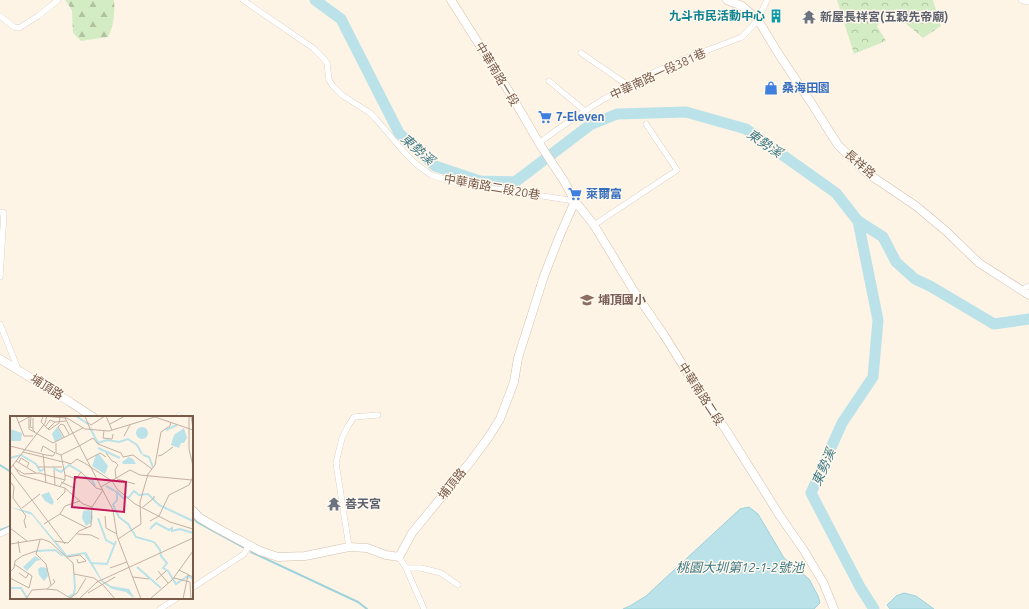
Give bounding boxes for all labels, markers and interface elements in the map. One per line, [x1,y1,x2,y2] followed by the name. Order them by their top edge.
[768,8,784,24] building icon: 九斗市民活動中心
[669,9,765,22] place label: 九斗市民活動中心
[801,9,817,25] temple icon: 新屋長祥宮(五穀先帝廟)
[820,10,948,24] place label: 新屋長祥宮(五穀先帝廟)
[473,40,522,108] street label: 中華南路一段
[608,46,708,101] street label: 中華南路一段381巷
[763,80,779,96] shop icon: 桑海田園
[782,81,830,94] place label: 桑海田園
[537,109,553,125] supermarket icon: 7-Eleven
[556,110,605,123] place label: 7-Eleven
[745,126,787,161] water label: 東勢溪
[399,131,439,168] water label: 東勢溪
[842,147,878,180] street label: 長祥路
[443,172,541,201] street label: 中華南路二段20巷
[567,186,583,202] supermarket icon: 萊爾富
[586,187,622,200] place label: 萊爾富
[579,292,595,308] school or university icon: 埔頂國小
[598,293,646,306] place label: 埔頂國小
[676,360,726,427] street label: 中華南路二段
[29,372,66,402] street label: 埔頂路
[10,416,193,599] inset map
[809,445,838,488] water label: 東勢溪
[435,466,468,502] street label: 埔頂路
[326,496,342,512] temple icon: 善天宮
[345,497,381,510] place label: 善天宮
[676,560,806,574] water label: 桃園大圳第12-1-2號池

